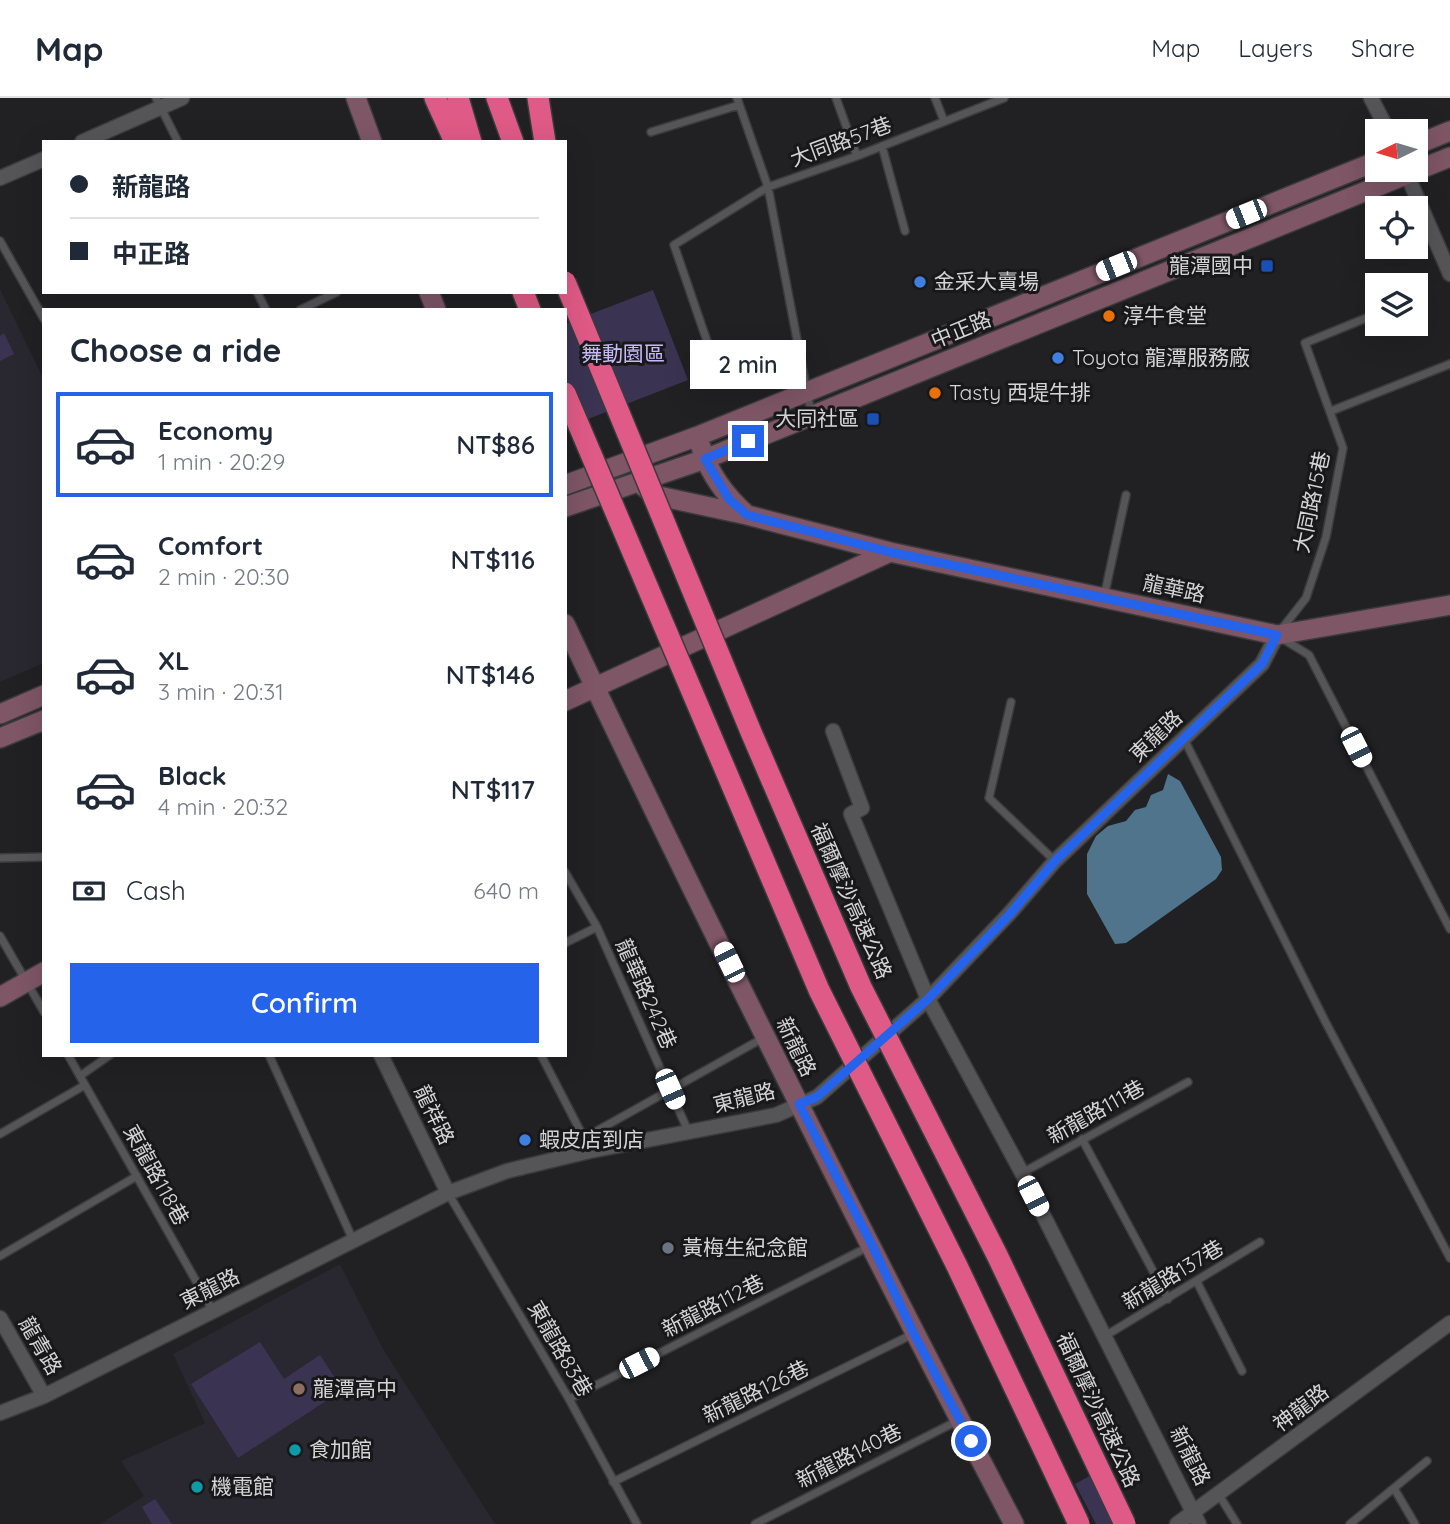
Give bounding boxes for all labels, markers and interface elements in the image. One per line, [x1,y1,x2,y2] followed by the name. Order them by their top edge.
[35,28,103,69] text: Map
[1151,33,1200,63] text: Map
[1238,33,1313,63] text: Layers
[1351,33,1415,63] text: Share
[786,111,895,171] street label: 大同路57巷
[1365,119,1428,182] north arrow
[1365,119,1428,336] map controls
[112,170,190,203] text: 新龍路
[1223,196,1270,232] car
[1365,196,1428,259] button: locate
[112,237,190,270] text: 中正路
[1093,248,1140,284] car
[1169,252,1253,278] place label: 龍潭國中
[1259,258,1275,274] marker: 龍潭國中
[934,268,1039,294] place label: 金采大賣場
[1365,273,1428,336] button: layers
[912,274,928,290] marker: 金采大賣場
[1123,302,1207,328] place label: 淳牛食堂
[927,305,995,353] street label: 中正路
[1101,308,1117,324] marker: 淳牛食堂
[70,330,282,370] text: Choose a ride
[581,340,665,366] park label: 舞動園區
[690,340,806,388] callout: 2 min
[1072,344,1250,370] place label: Toyota 龍潭服務廠
[718,350,778,379] text: 2 min
[1050,350,1066,366] marker: Toyota 龍潭服務廠
[949,379,1091,405] place label: Tasty 西堤牛排
[927,385,943,401] marker: Tasty 西堤牛排
[775,405,859,431] place label: 大同社區
[865,411,881,427] marker: 大同社區
[74,413,137,476] icon: car
[158,414,273,447] text: Economy
[732,425,764,457] route end
[456,428,535,461] text: NT$86
[158,447,285,476] text: 1 min · 20:29
[1288,449,1334,555] street label: 大同路15巷
[74,528,137,591] icon: car
[158,529,263,562] text: Comfort
[450,543,535,576] text: NT$116
[158,562,290,591] text: 2 min · 20:30
[1141,569,1208,607] street label: 龍華路
[74,643,137,706] icon: car
[158,644,190,677] text: XL
[446,658,535,691] text: NT$146
[158,677,284,706] text: 3 min · 20:31
[1124,704,1187,767] street label: 東龍路
[1338,724,1375,770] car
[74,758,137,821] icon: car
[158,759,227,792] text: Black
[451,773,535,806] text: NT$117
[158,792,288,821] text: 4 min · 20:32
[806,819,898,983] street label: 福爾摩沙高速公路
[70,872,108,910] icon: cash
[126,874,186,907] text: Cash
[473,876,539,905] text: 640 m
[611,934,683,1053] street label: 龍華路242巷
[711,939,748,985] car
[70,963,539,1043] button: Confirm
[771,1013,822,1081] street label: 新龍路
[652,1066,689,1112] car
[1042,1074,1149,1149] street label: 新龍路111巷
[710,1077,777,1117] street label: 東龍路
[409,1081,460,1149] street label: 龍祥路
[119,1120,195,1229] street label: 東龍路118巷
[539,1126,644,1152] place label: 蝦皮店到店
[517,1132,533,1148] marker: 蝦皮店到店
[1015,1173,1052,1219] car
[682,1234,808,1260] place label: 黃梅生紀念館
[1117,1234,1228,1315] street label: 新龍路137巷
[660,1240,676,1256] marker: 黃梅生紀念館
[176,1262,244,1314] street label: 東龍路
[657,1268,768,1342] street label: 新龍路112巷
[523,1296,599,1401] street label: 東龍路83巷
[14,1312,68,1379] street label: 龍青路
[1052,1328,1146,1491] street label: 福爾摩沙高速公路
[616,1344,663,1382] car
[698,1354,813,1428] street label: 新龍路126巷
[313,1375,397,1401] place label: 龍潭高中
[1267,1378,1333,1437] street label: 神龍路
[291,1381,307,1397] marker: 龍潭高中
[791,1417,906,1493] street label: 新龍路140巷
[1165,1422,1217,1490] street label: 新龍路
[955,1425,987,1457] route start
[309,1436,372,1462] place label: 食加館
[287,1442,303,1458] marker: 食加館
[211,1473,274,1499] place label: 機電館
[189,1479,205,1495] marker: 機電館

